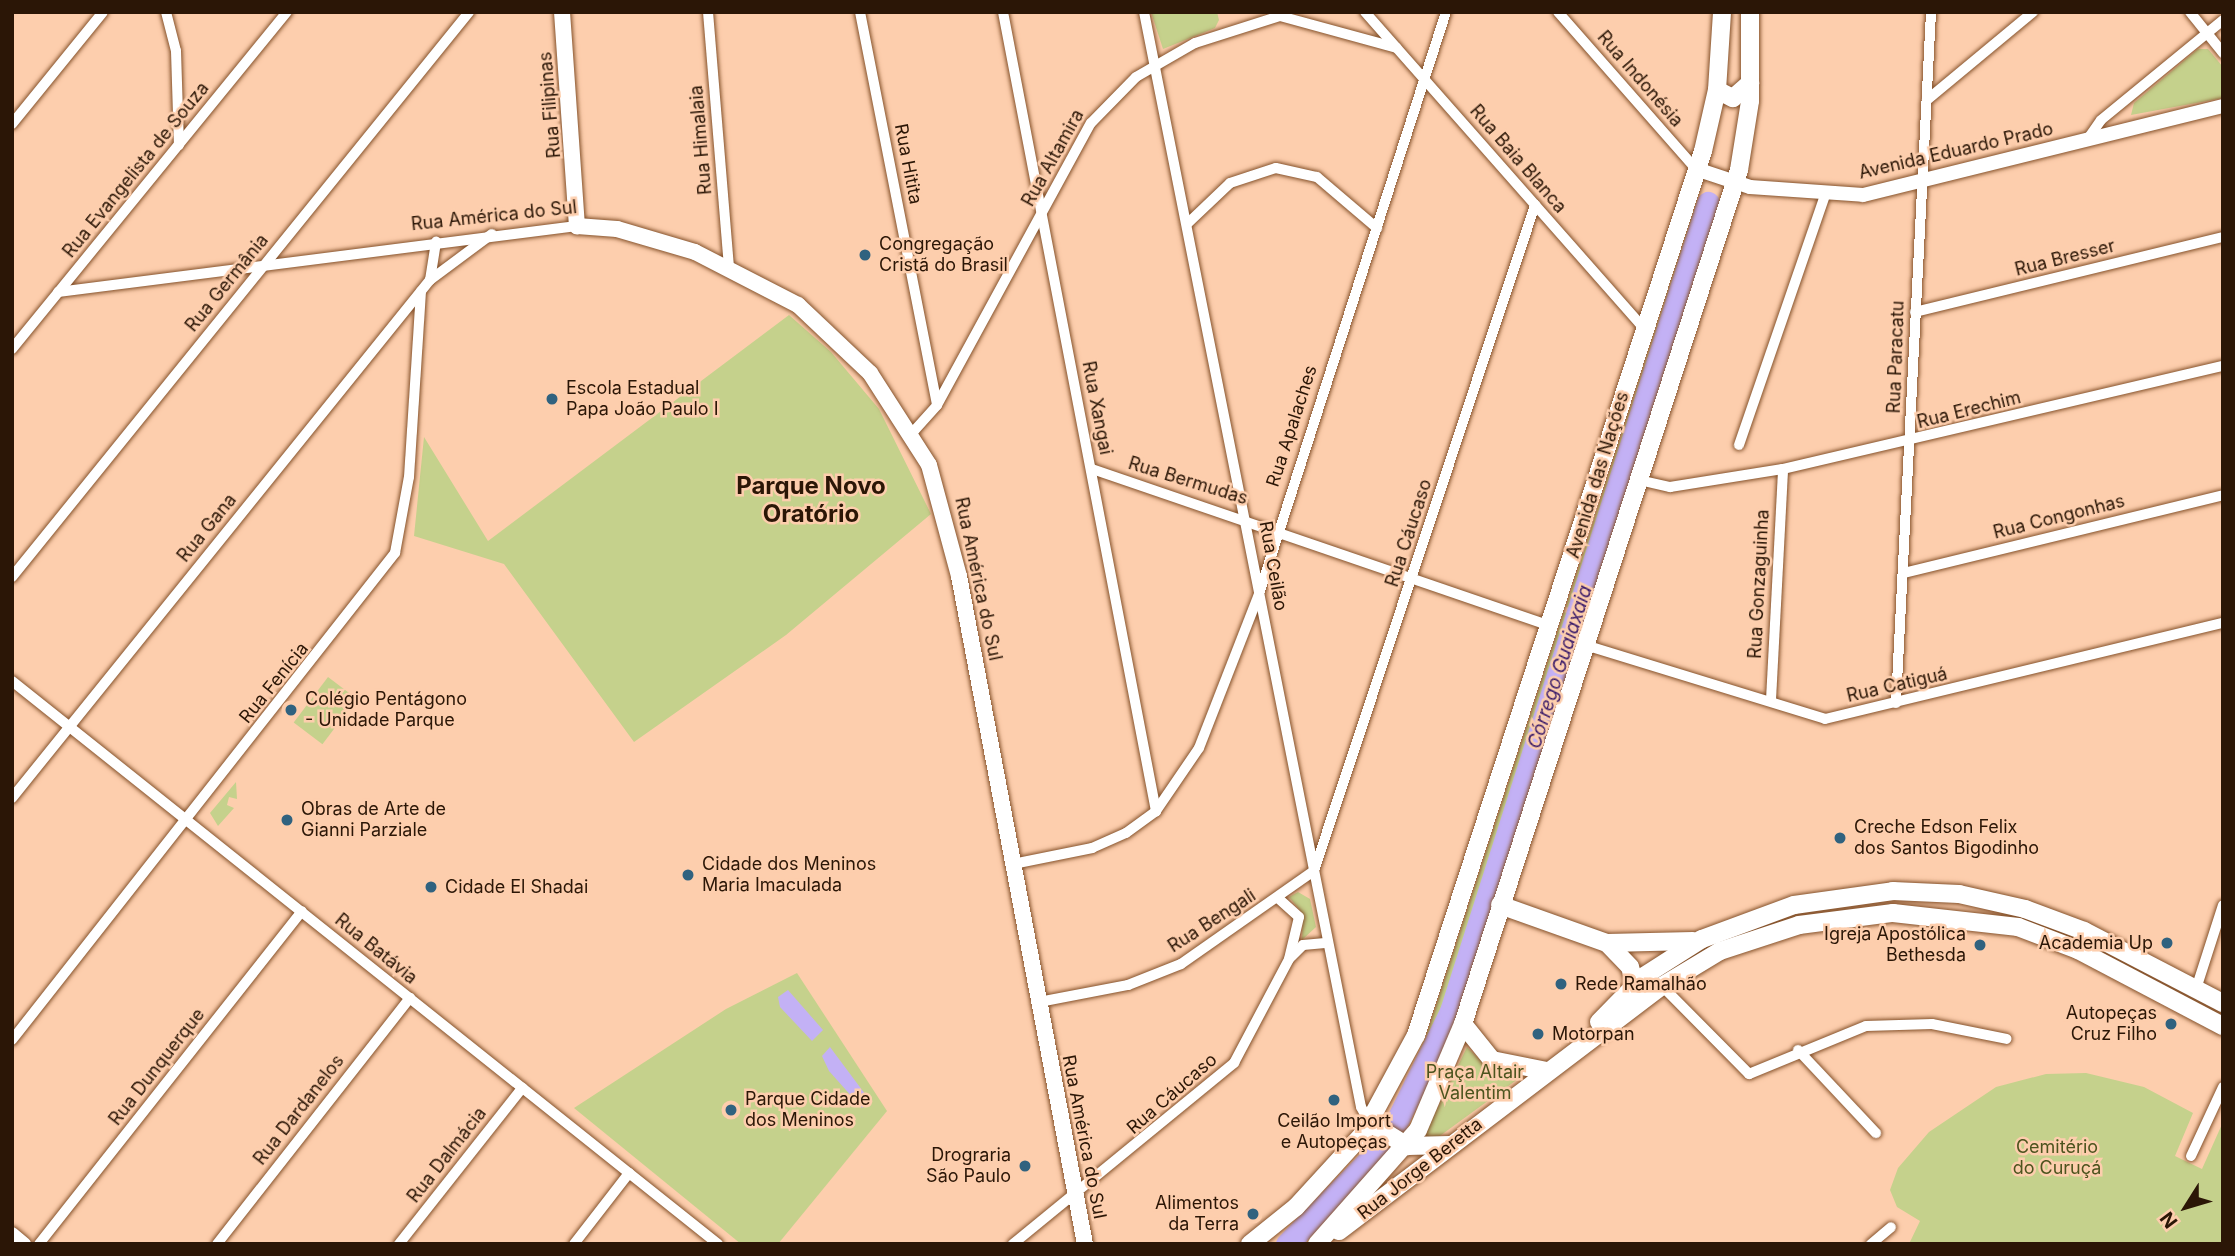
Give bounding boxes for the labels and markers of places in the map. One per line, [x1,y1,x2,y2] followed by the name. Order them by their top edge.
[879,234,1008,276] place label: Congregação Cristã do Brasil
[857,247,873,263] marker: Congregação Cristã do Brasil
[566,378,718,420] place label: Escola Estadual Papa João Paulo I
[544,391,560,407] marker: Escola Estadual Papa João Paulo I
[305,689,467,732] place label: Colégio Pentágono - Unidade Parque
[283,702,299,718] marker: Colégio Pentágono - Unidade Parque
[301,799,446,842] place label: Obras de Arte de Gianni Parziale
[279,812,295,828] marker: Obras de Arte de Gianni Parziale
[1854,817,2039,860] place label: Creche Edson Felix dos Santos Bigodinho
[1832,830,1848,846] marker: Creche Edson Felix dos Santos Bigodinho
[702,854,876,896] place label: Cidade dos Meninos Maria Imaculada
[680,867,696,883] marker: Cidade dos Meninos Maria Imaculada
[445,876,588,898] place label: Cidade El Shadai
[423,879,439,895] marker: Cidade El Shadai
[1824,924,1966,967] place label: Igreja Apostólica Bethesda
[2039,932,2153,954] place label: Academia Up
[2159,935,2175,951] marker: Academia Up
[1972,937,1988,953] marker: Igreja Apostólica Bethesda
[1575,973,1707,995] place label: Rede Ramalhão
[1553,976,1569,992] marker: Rede Ramalhão
[2066,1003,2157,1046] place label: Autopeças Cruz Filho
[2163,1016,2179,1032] marker: Autopeças Cruz Filho
[1552,1023,1635,1045] place label: Motorpan
[1530,1026,1546,1042] marker: Motorpan
[745,1089,870,1132] place label: Parque Cidade dos Meninos
[1326,1092,1342,1108] marker: Ceilão Import e Autopeças
[723,1102,739,1118] marker: Parque Cidade dos Meninos
[1277,1111,1391,1154] place label: Ceilão Import e Autopeças
[926,1145,1011,1188] place label: Drograria São Paulo
[1017,1158,1033,1174] marker: Drograria São Paulo
[1155,1193,1239,1236] place label: Alimentos da Terra
[1245,1206,1261,1222] marker: Alimentos da Terra

